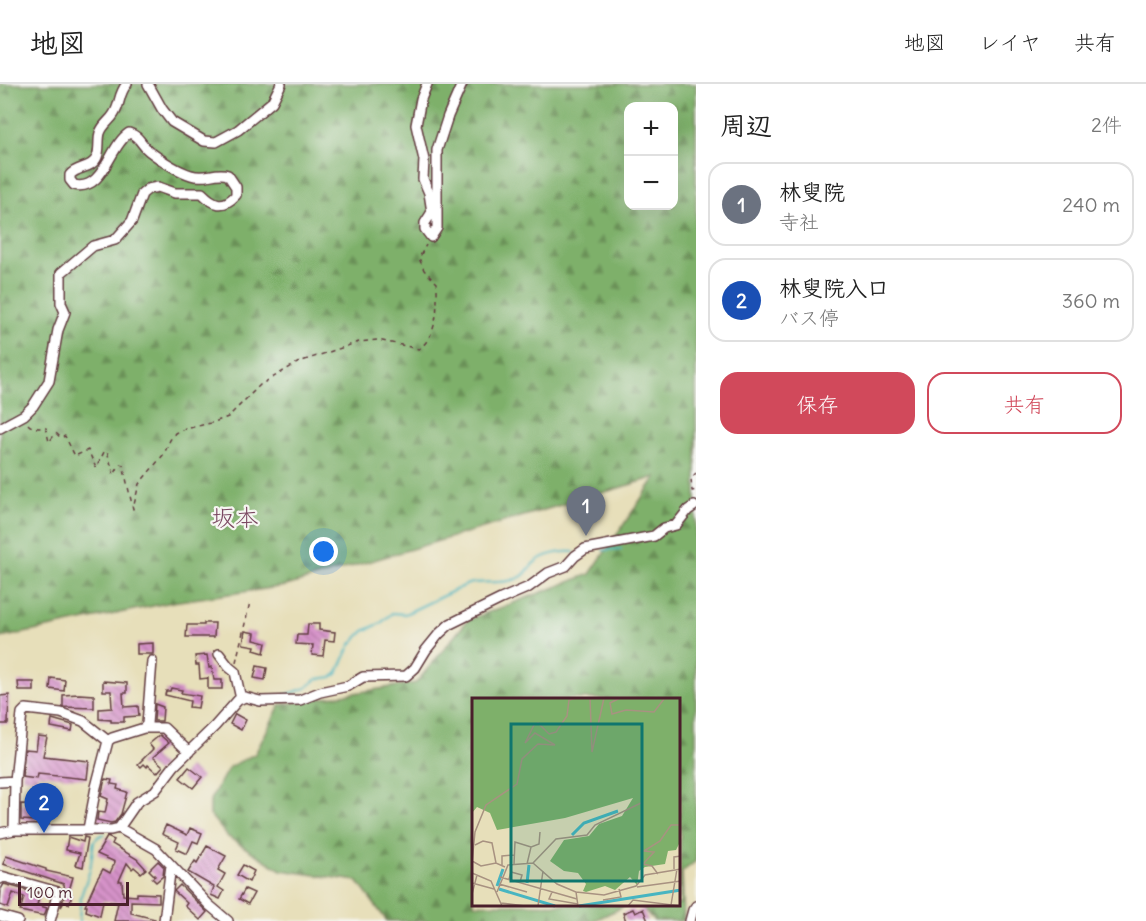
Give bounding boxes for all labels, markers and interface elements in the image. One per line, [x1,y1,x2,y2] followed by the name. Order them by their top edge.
[30,25,86,61] text: 地図
[904,29,946,56] text: 地図
[979,29,1041,56] text: レイヤ
[1074,29,1116,56] text: 共有
[624,102,678,210] map controls
[624,102,678,156] button: +
[720,109,772,142] text: 周辺
[1091,112,1122,137] text: 2件
[624,156,678,210] button: −
[779,178,845,206] text: 林叟院
[738,192,745,217] text: 1
[1062,192,1120,217] text: 240 m
[779,209,819,234] text: 寺社
[779,274,889,302] text: 林叟院入口
[736,288,747,313] text: 2
[1062,288,1120,313] text: 360 m
[779,305,839,330] text: バス停
[720,372,915,434] button: 保存
[927,372,1122,434] button: 共有
[566,486,606,536] pin: 1
[211,502,259,532] district label: 坂本
[309,537,338,566] your location
[472,698,681,906] inset map
[24,784,63,833] pin: 2
[18,879,129,906] scale bar
[27,882,72,902] text: 100 m

